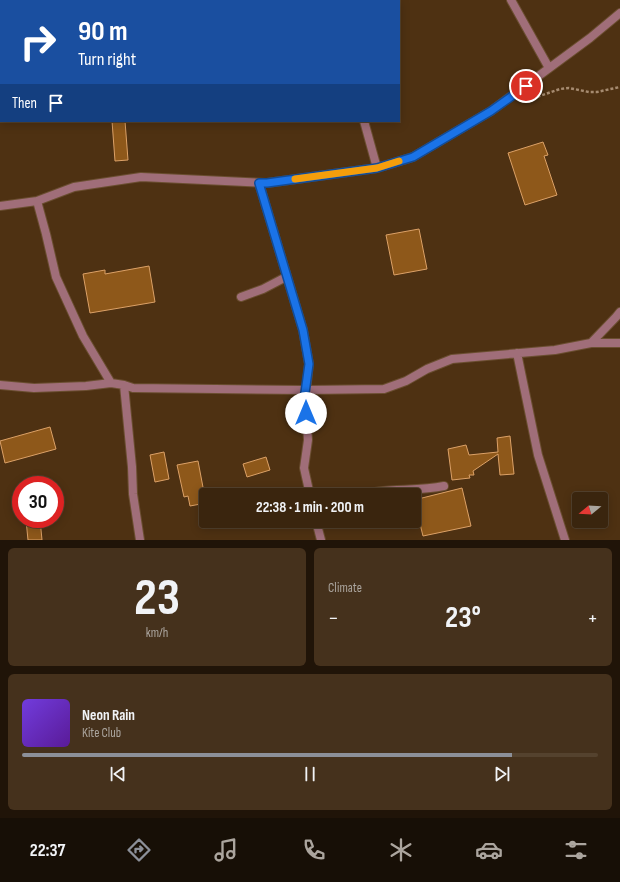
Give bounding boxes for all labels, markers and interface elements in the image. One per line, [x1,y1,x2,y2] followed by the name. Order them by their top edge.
[78,15,128,48] text: 90 m
[12,16,64,68] icon: right
[78,49,136,70] text: Turn right
[509,69,543,103] pin
[515,75,537,97] icon: arrive
[45,92,67,114] icon: arrive
[12,94,37,113] text: Then
[285,392,327,434] position arrow
[12,476,64,528] speed limit sign: 30
[572,492,608,528] north arrow
[572,492,608,528] map controls
[256,498,364,517] text: 22:38 · 1 min · 200 m
[134,567,180,630] text: 23
[328,580,362,596] text: Climate
[445,600,481,636] text: 23°
[328,605,339,632] text: −
[587,605,598,632] text: +
[146,625,168,641] text: km/h
[82,706,135,725] text: Neon Rain
[82,725,121,741] text: Kite Club
[107,763,129,785] icon: previous
[299,763,321,785] icon: pause
[491,763,513,785] icon: next
[125,836,153,864] icon: directions
[212,836,240,864] icon: music
[300,836,328,864] icon: phone
[387,836,415,864] icon: climate
[475,836,503,864] icon: car
[562,836,590,864] icon: filters
[30,840,65,861] text: 22:37

